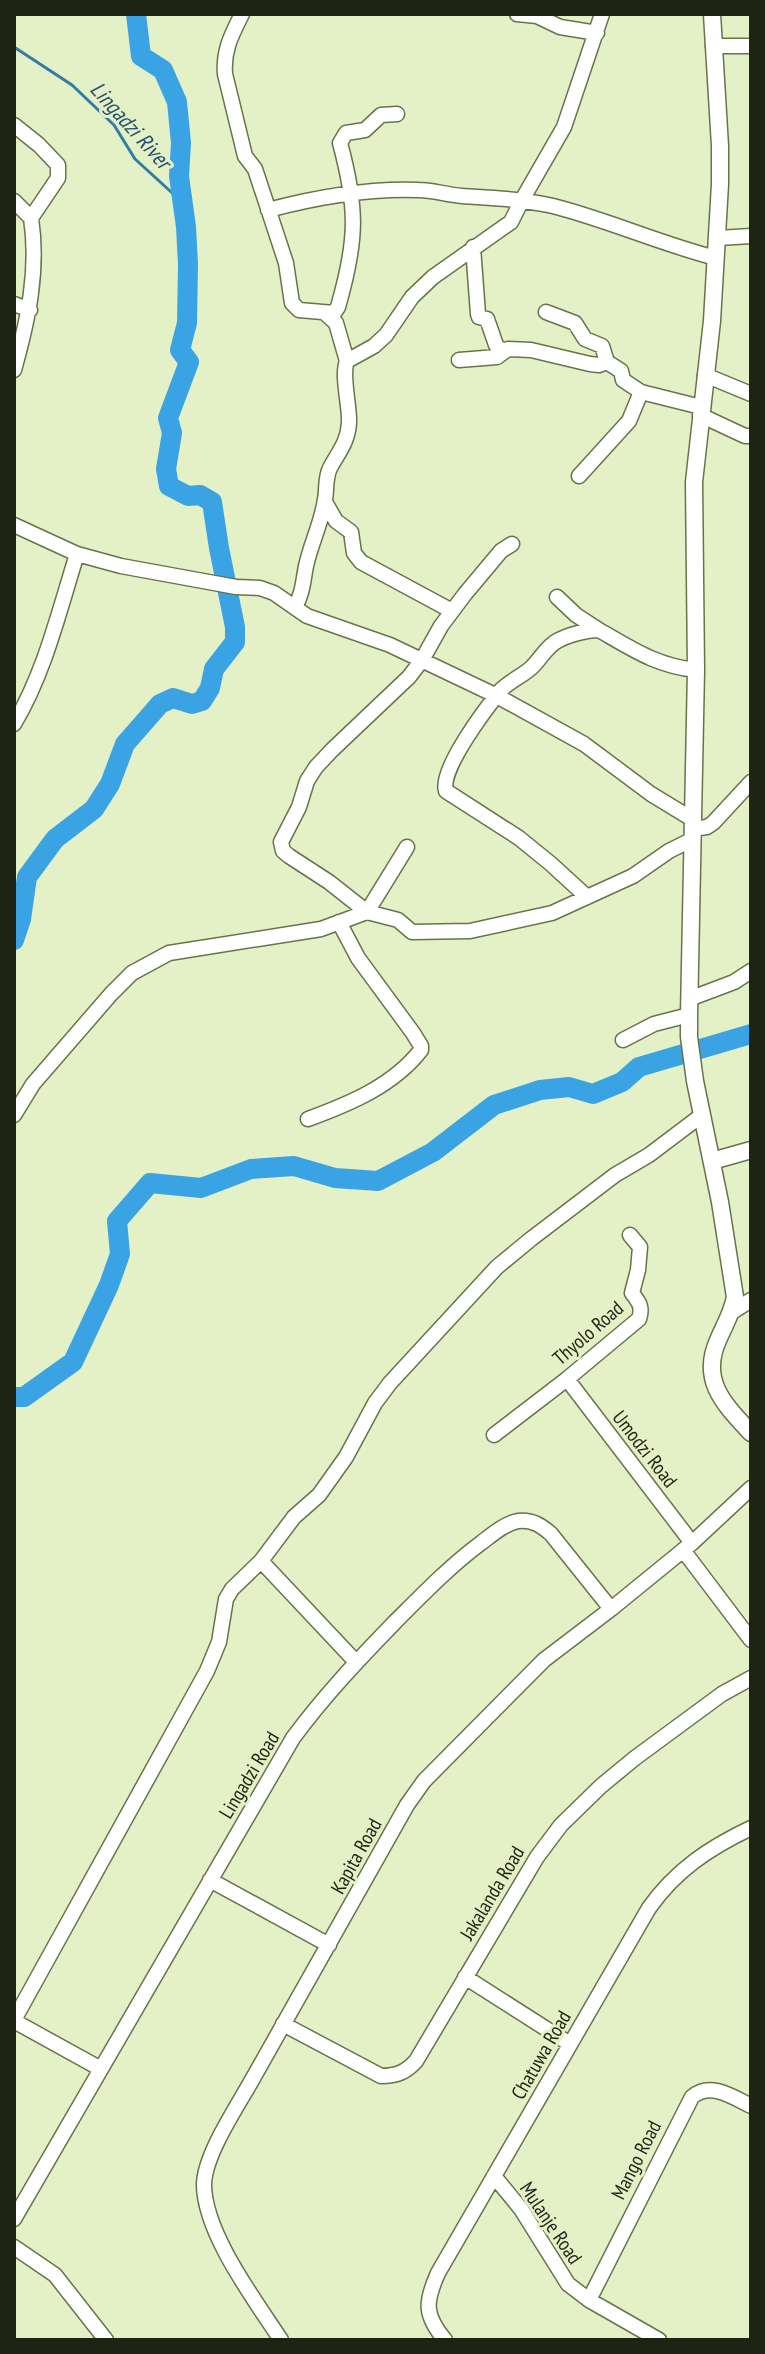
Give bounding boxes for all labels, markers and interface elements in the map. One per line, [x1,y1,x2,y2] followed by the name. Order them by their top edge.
[85,76,179,177] water label: Lingadzi River
[547,1295,629,1371] street label: Thyolo Road
[607,1405,683,1493] street label: Umodzi Road
[213,1727,285,1823] street label: Lingadzi Road
[325,1814,387,1898] street label: Kapita Road
[453,1841,530,1946] street label: Jakalanda Road
[505,2006,577,2104] street label: Chatuwa Road
[605,2116,667,2204] street label: Mango Road
[514,2177,588,2269] street label: Mulanje Road

